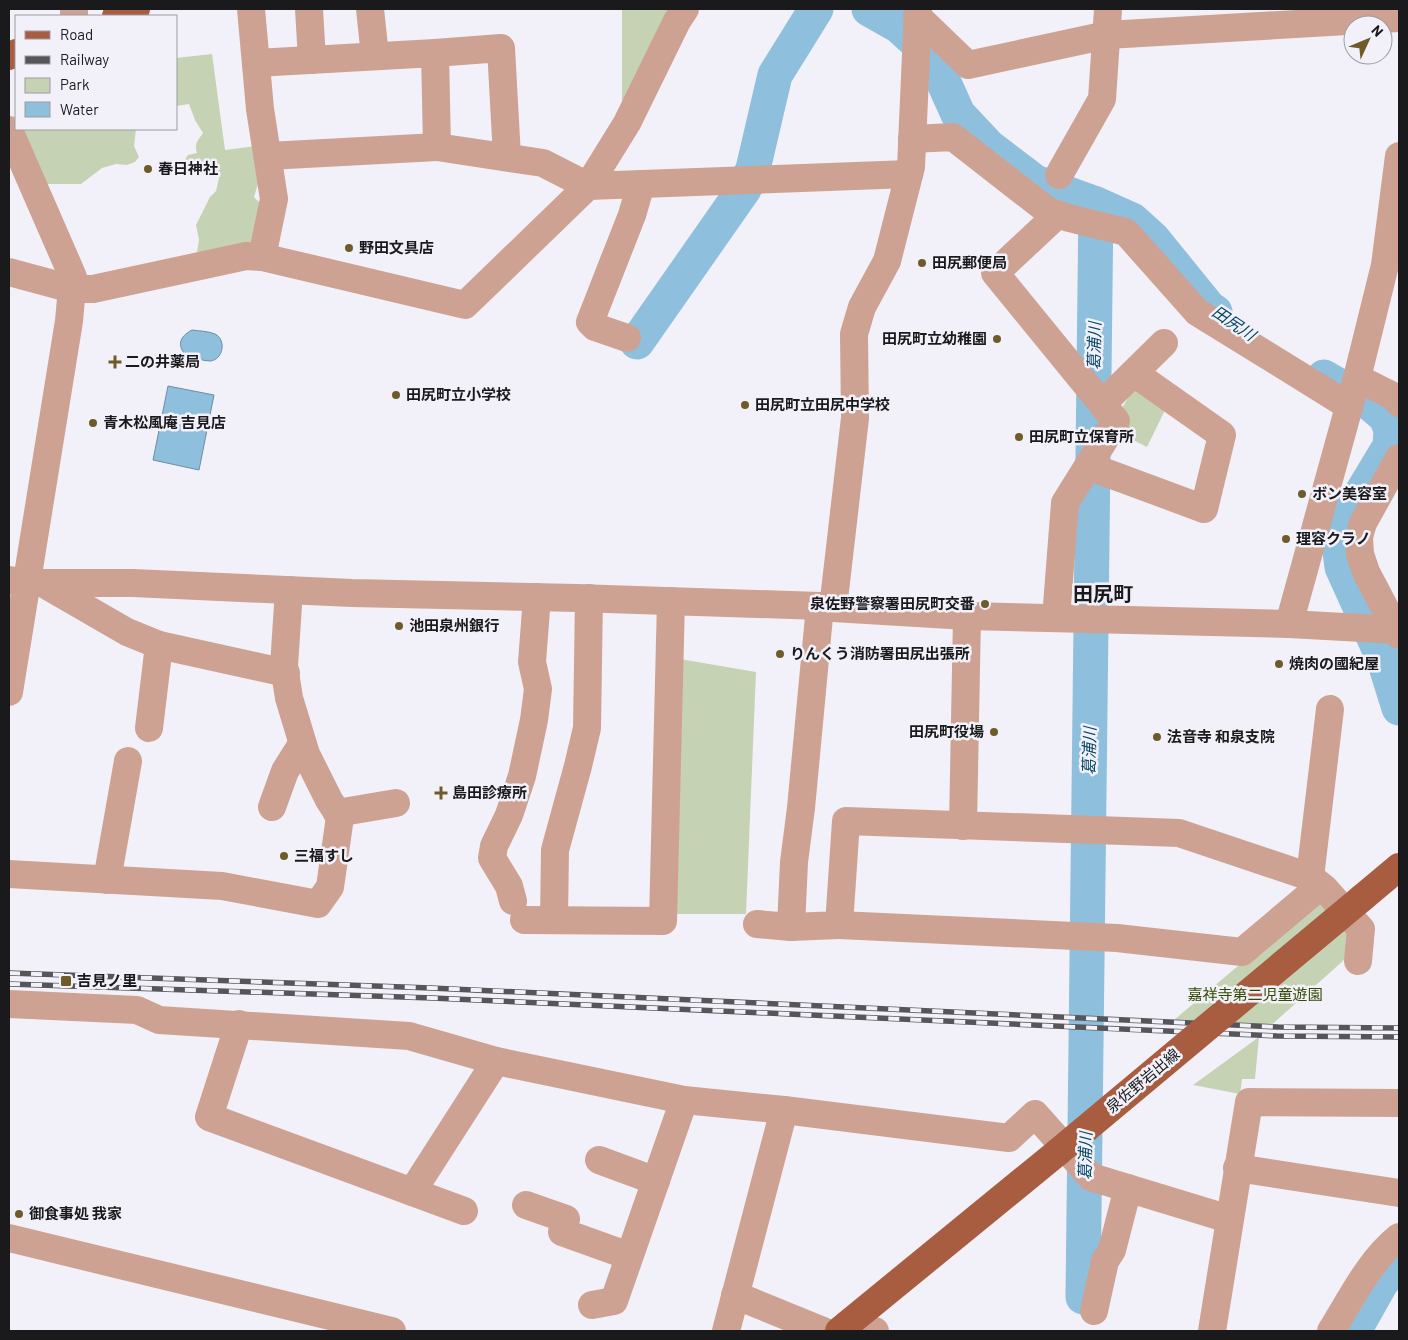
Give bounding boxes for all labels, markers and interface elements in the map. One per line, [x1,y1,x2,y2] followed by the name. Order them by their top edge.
[15,15,178,130] legend
[1343,15,1393,65] north arrow
[1368,21,1387,40] text: N
[60,25,93,43] text: Road
[60,50,109,68] text: Railway
[60,75,90,93] text: Park
[60,100,99,118] text: Water
[158,159,218,177] place label: 春日神社
[142,163,154,175] marker: 春日神社
[359,238,434,256] place label: 野田文具店
[343,242,355,254] marker: 野田文具店
[932,253,1007,271] place label: 田尻郵便局
[916,257,928,269] marker: 田尻郵便局
[1209,301,1261,345] water label: 田尻川
[1084,320,1103,370] water label: 葛浦川
[882,329,987,347] place label: 田尻町立幼稚園
[991,333,1003,345] marker: 田尻町立幼稚園
[125,352,200,370] place label: 二の井薬局
[109,356,121,368] marker: 二の井薬局
[406,385,511,403] place label: 田尻町立小学校
[390,389,402,401] marker: 田尻町立小学校
[755,395,890,413] place label: 田尻町立田尻中学校
[739,399,751,411] marker: 田尻町立田尻中学校
[103,413,226,431] place label: 青木松風庵 吉見店
[87,417,99,429] marker: 青木松風庵 吉見店
[1029,427,1134,445] place label: 田尻町立保育所
[1013,431,1025,443] marker: 田尻町立保育所
[1312,484,1387,502] place label: ボン美容室
[1296,488,1308,500] marker: ボン美容室
[1296,529,1371,547] place label: 理容クラノ
[1280,533,1292,545] marker: 理容クラノ
[1073,581,1133,605] district label: 田尻町
[810,594,975,612] place label: 泉佐野警察署田尻町交番
[979,598,991,610] marker: 泉佐野警察署田尻町交番
[409,616,499,634] place label: 池田泉州銀行
[393,620,405,632] marker: 池田泉州銀行
[790,644,970,662] place label: りんくう消防署田尻出張所
[774,648,786,660] marker: りんくう消防署田尻出張所
[1289,654,1379,672] place label: 焼肉の國紀屋
[1273,658,1285,670] marker: 焼肉の國紀屋
[909,722,984,740] place label: 田尻町役場
[1079,725,1098,775] water label: 葛浦川
[988,726,1000,738] marker: 田尻町役場
[1167,727,1275,745] place label: 法音寺 和泉支院
[1151,731,1163,743] marker: 法音寺 和泉支院
[452,783,527,801] place label: 島田診療所
[434,786,448,800] marker: 島田診療所
[294,846,354,864] place label: 三福すし
[278,850,290,862] marker: 三福すし
[77,971,137,989] place label: 吉見ノ里
[59,974,73,988] marker: 吉見ノ里
[1187,985,1323,1003] park label: 嘉祥寺第二児童遊園
[1102,1044,1183,1116] street label: 泉佐野岩出線
[1075,1130,1094,1180] water label: 葛浦川
[29,1204,122,1222] place label: 御食事処 我家
[13,1208,25,1220] marker: 御食事処 我家

